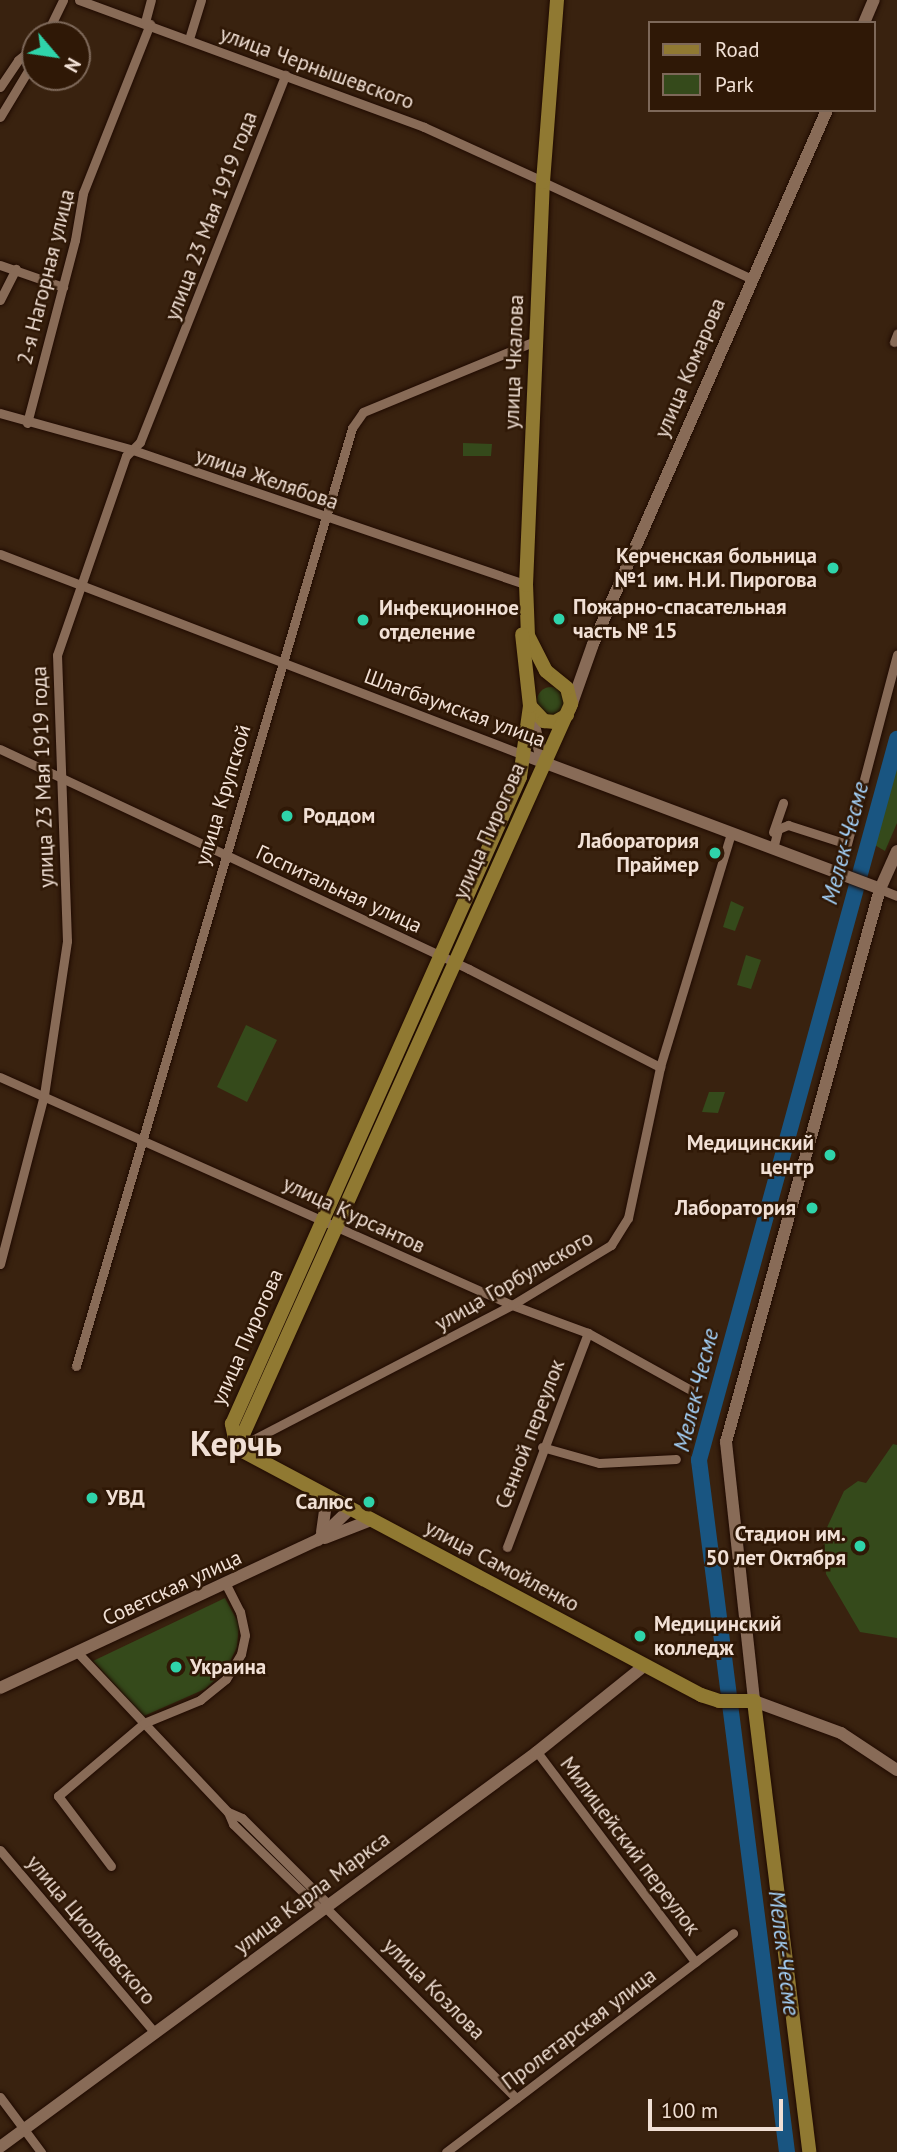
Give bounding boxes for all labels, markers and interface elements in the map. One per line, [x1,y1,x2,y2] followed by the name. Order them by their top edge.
[21,21,91,91] north arrow
[216,21,418,115] street label: улица Чернышевского
[648,21,876,112] legend
[715,36,759,63] text: Road
[59,54,86,76] text: N
[715,71,754,98] text: Park
[159,108,263,324] street label: улица 23 Мая 1919 года
[12,187,80,367] street label: 2-я Нагорная улица
[499,294,529,430] street label: улица Чкалова
[649,294,731,442] street label: улица Комарова
[192,443,342,515] street label: улица Желябова
[611,543,817,593] place label: Керченская больница №1 им. Н.И. Пирогова
[823,558,843,578] marker: Керченская больница №1 им. Н.И. Пирогова
[573,594,787,644] place label: Пожарно-спасательная часть № 15
[379,595,519,645] place label: Инфекционное отделение
[353,610,373,630] marker: Инфекционное отделение
[551,611,567,627] marker: Пожарно-спасательная часть № 15
[361,663,549,753] street label: Шлагбаумская улица
[27,666,59,888] street label: улица 23 Мая 1919 года
[190,722,256,868] street label: улица Крупской
[448,759,530,903] street label: улица Пирогова
[815,779,875,907] water label: Мелек-Чесме
[303,803,375,829] place label: Роддом
[277,806,297,826] marker: Роддом
[578,828,699,878] place label: Лаборатория Праймер
[252,839,426,939] street label: Госпитальная улица
[705,843,725,863] marker: Лаборатория Праймер
[687,1130,814,1180] place label: Медицинский центр
[820,1145,840,1165] marker: Медицинский центр
[279,1171,429,1259] street label: улица Курсантов
[675,1195,796,1221] place label: Лаборатория
[802,1198,822,1218] marker: Лаборатория
[430,1225,598,1337] street label: улица Горбульского
[206,1265,288,1409] street label: улица Пирогова
[667,1326,725,1454] water label: Мелек-Чесме
[490,1356,570,1512] street label: Сенной переулок
[190,1422,282,1464] district label: Керчь
[106,1485,145,1511] place label: УВД
[296,1489,353,1515] place label: Салюс
[84,1490,100,1506] marker: УВД
[359,1492,379,1512] marker: Салюс
[420,1515,584,1617] street label: улица Самойленко
[704,1521,846,1571] place label: Стадион им. 50 лет Октября
[852,1538,868,1554] marker: Стадион им. 50 лет Октября
[98,1545,246,1631] street label: Советская улица
[654,1611,781,1661] place label: Медицинский колледж
[632,1628,648,1644] marker: Медицинский колледж
[190,1654,266,1680] place label: Украина
[168,1659,184,1675] marker: Украина
[555,1752,705,1940] street label: Милицейский переулок
[229,1826,395,1960] street label: улица Карла Маркса
[21,1850,161,2010] street label: улица Циолковского
[763,1889,805,2017] water label: Мелек-Чесме
[378,1933,490,2045] street label: улица Козлова
[497,1963,661,2095] street label: Пролетарская улица
[652,2086,787,2130] scale bar
[661,2097,718,2124] text: 100 m

